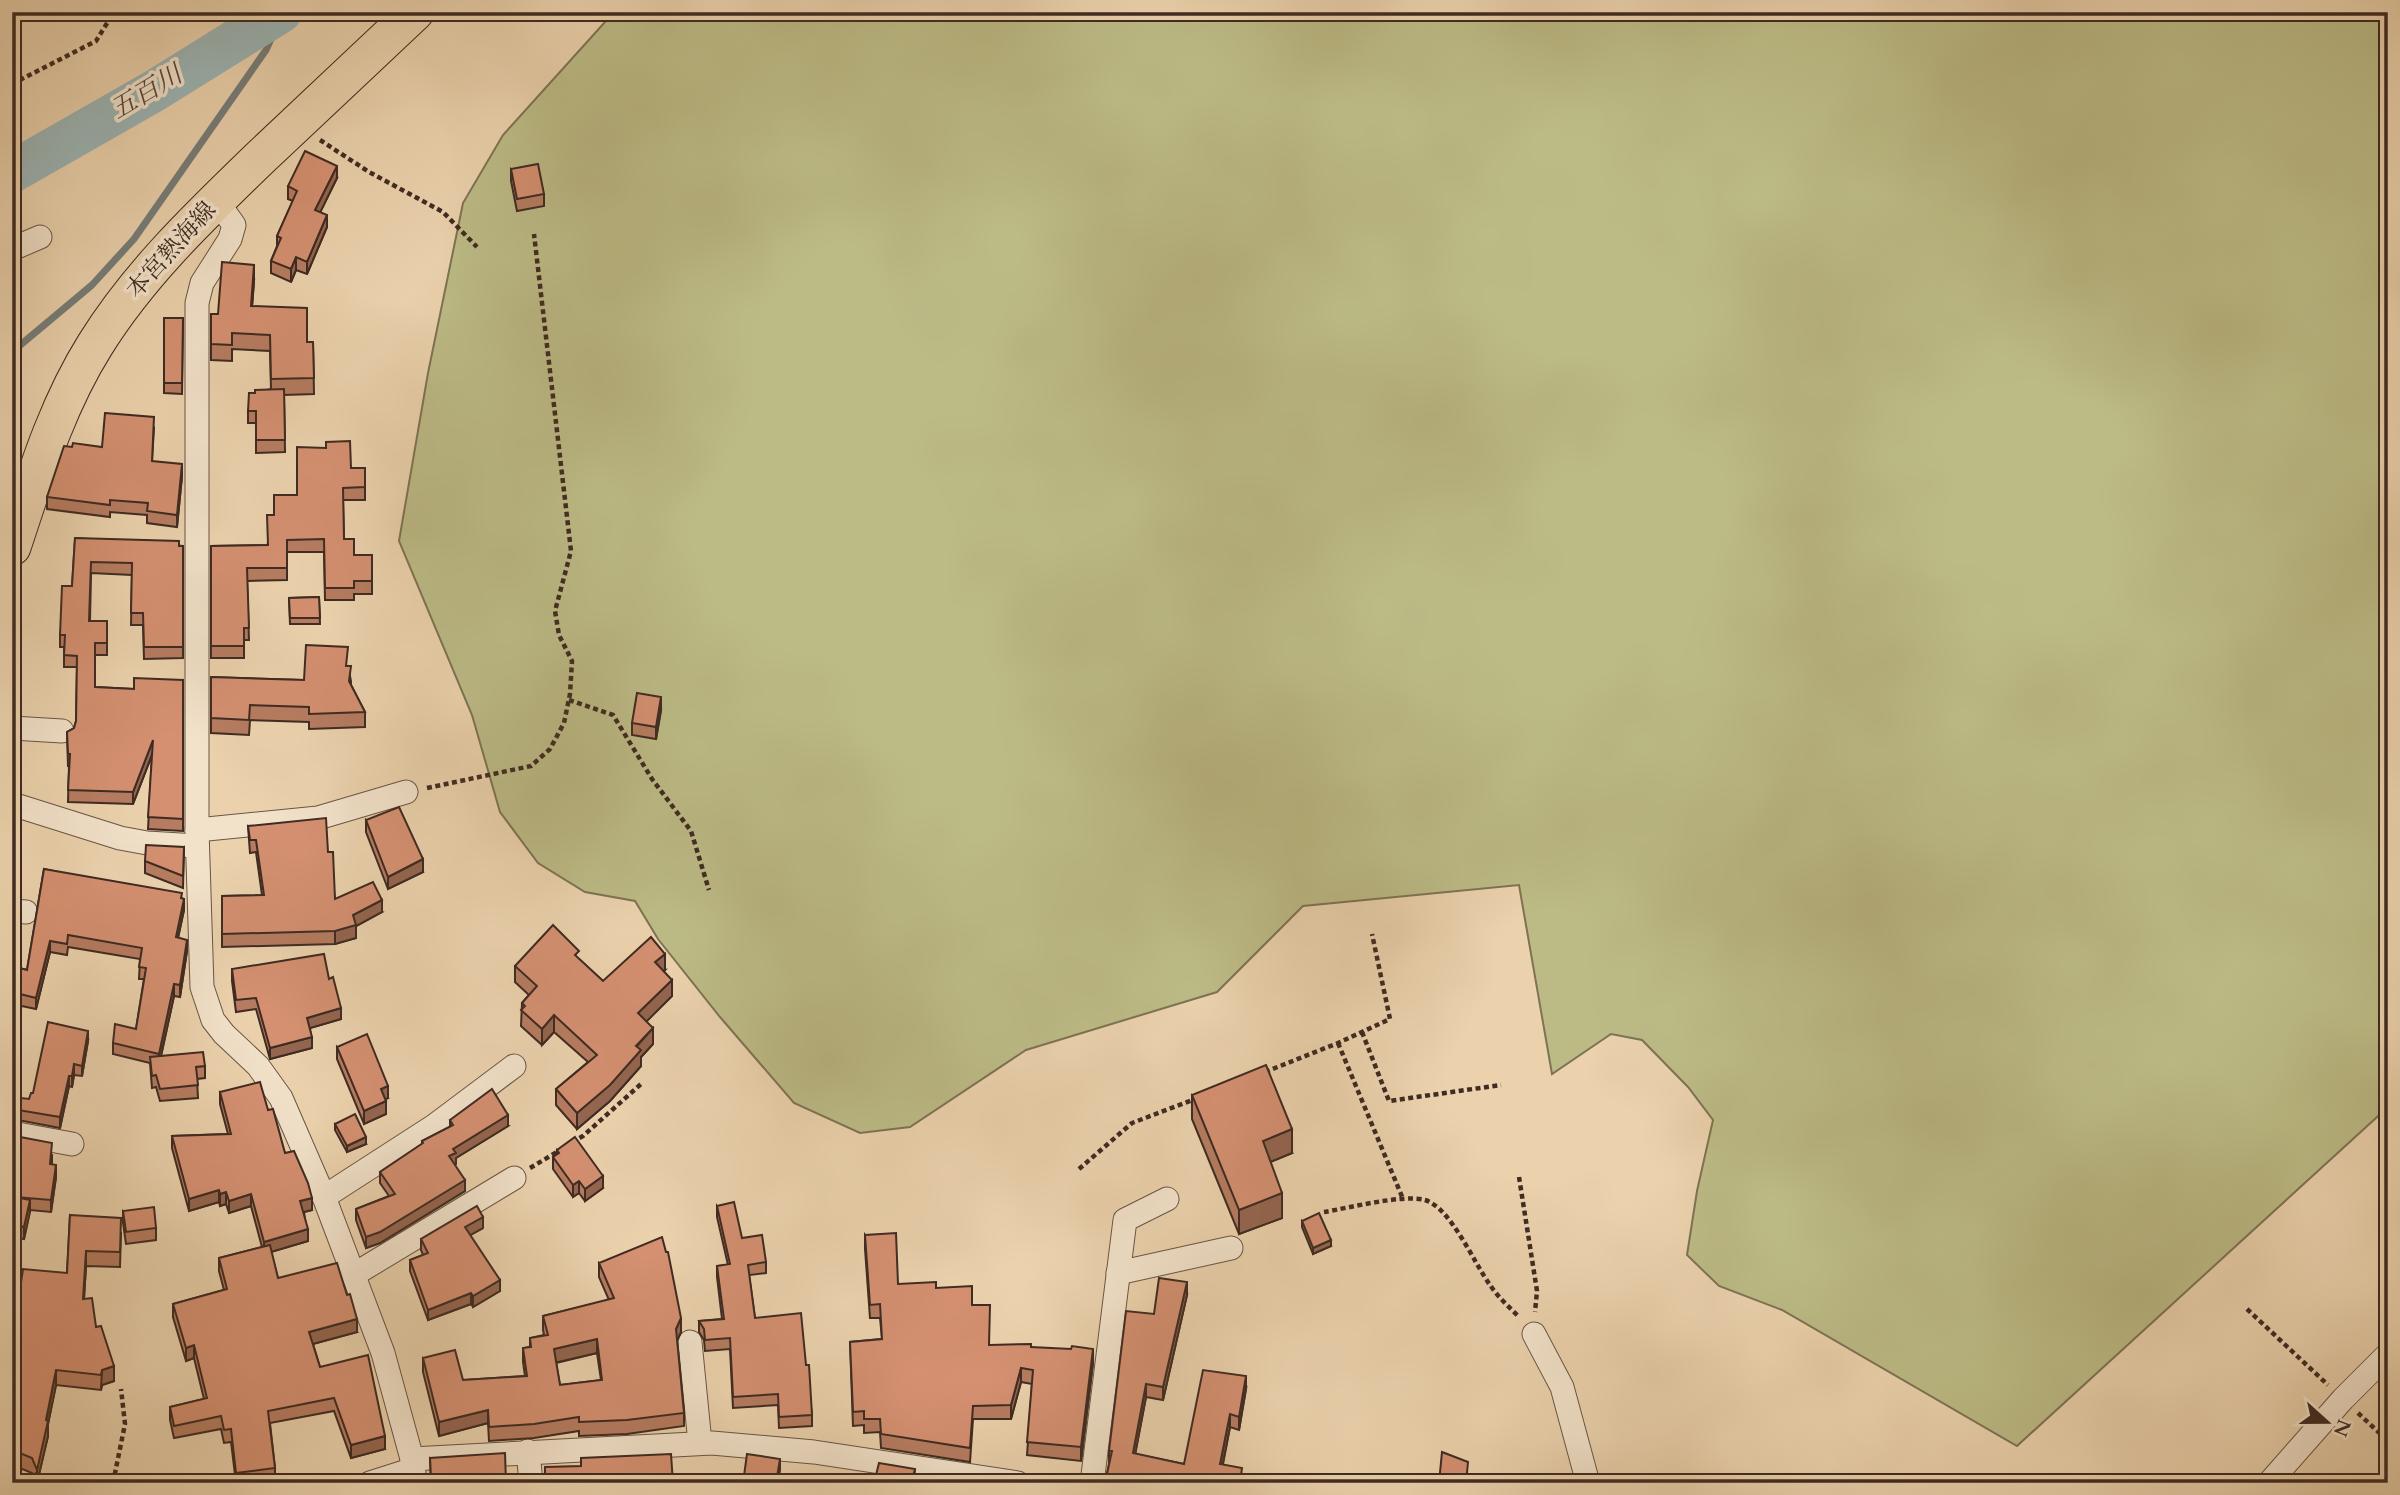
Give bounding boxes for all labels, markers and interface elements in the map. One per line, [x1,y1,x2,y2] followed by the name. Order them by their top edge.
[104,55,191,127] water label: 五百川
[119,194,223,306] street label: 本宮熱海線
[2292,1386,2362,1456] north arrow
[2327,1415,2357,1441] text: N

